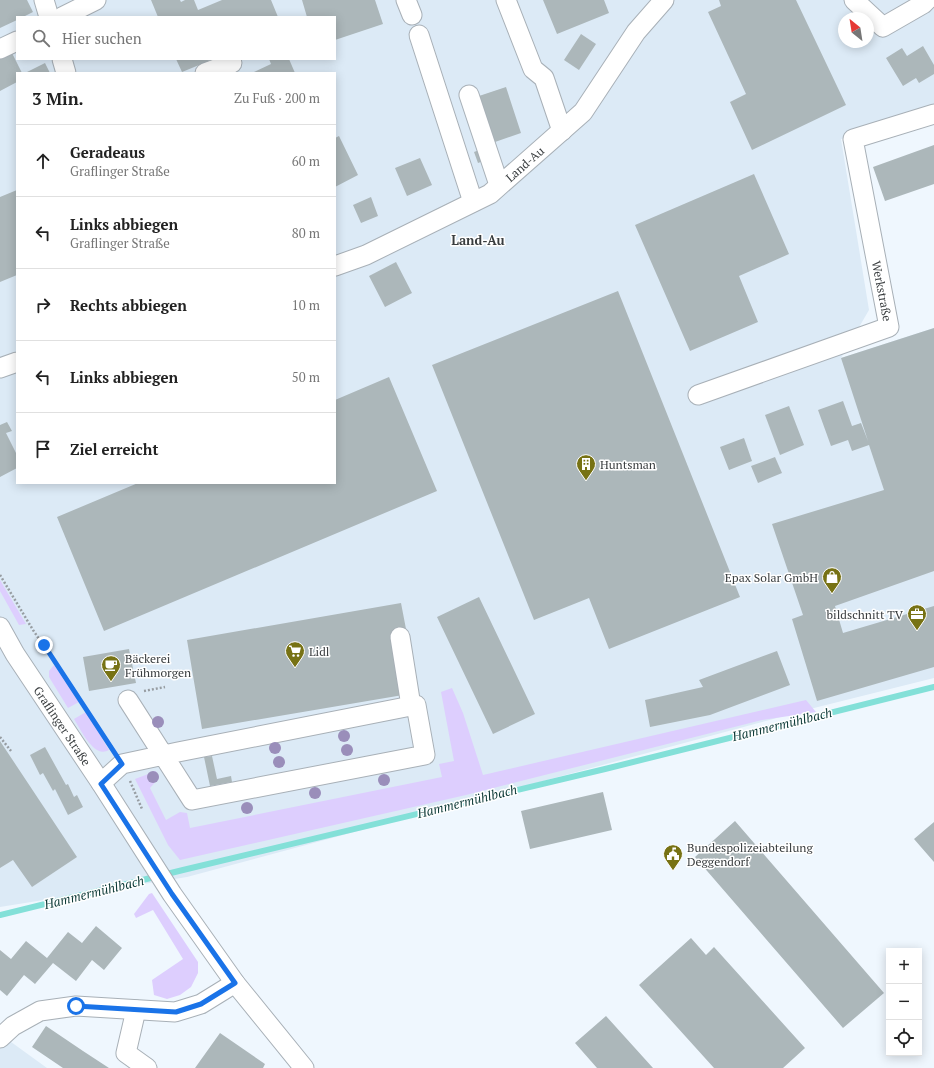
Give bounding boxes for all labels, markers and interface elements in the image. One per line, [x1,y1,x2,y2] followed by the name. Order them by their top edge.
[838,12,874,48] north arrow
[16,16,336,60] search box
[30,27,52,49] icon: search
[62,28,142,48] text: Hier suchen
[32,87,84,110] text: 3 Min.
[234,89,320,107] text: Zu Fuß · 200 m
[70,142,145,162] text: Geradeaus
[502,143,547,185] street label: Land-Au
[32,150,54,172] icon: ahead
[292,152,320,170] text: 60 m
[70,162,170,180] text: Graflinger Straße
[70,214,178,234] text: Links abbiegen
[32,222,54,244] icon: left
[292,224,320,242] text: 80 m
[451,231,505,249] district label: Land-Au
[70,234,170,252] text: Graflinger Straße
[869,259,895,323] street label: Werkstraße
[32,294,54,316] icon: right
[70,295,187,315] text: Rechts abbiegen
[292,296,320,314] text: 10 m
[32,366,54,388] icon: left
[70,367,178,387] text: Links abbiegen
[292,368,320,386] text: 50 m
[32,438,54,460] icon: arrive
[70,439,158,459] text: Ziel erreicht
[575,453,597,481] building icon: Huntsman
[600,457,656,472] place label: Huntsman
[821,566,843,594] shop icon: Epax Solar GmbH
[725,570,818,585] place label: Epax Solar GmbH
[906,603,928,631] office icon: bildschnitt TV
[827,607,904,622] place label: bildschnitt TV
[35,636,53,654] route end
[284,640,306,668] supermarket icon: Lidl
[309,644,330,659] place label: Lidl
[125,651,191,680] place label: Bäckerei Frühmorgen
[100,654,122,682] cafe icon: Bäckerei Frühmorgen
[31,683,95,768] street label: Graflinger Straße
[729,703,834,745] water label: Hammermühlbach
[414,780,519,822] water label: Hammermühlbach
[687,840,813,869] place label: Bundespolizeiabteilung Deggendorf
[662,843,684,871] public building icon: Bundespolizeiabteilung Deggendorf
[41,871,146,913] water label: Hammermühlbach
[886,948,922,1056] map controls
[886,948,922,984] button: +
[886,984,922,1020] button: −
[67,997,85,1015] route start
[886,1020,922,1056] button: locate

